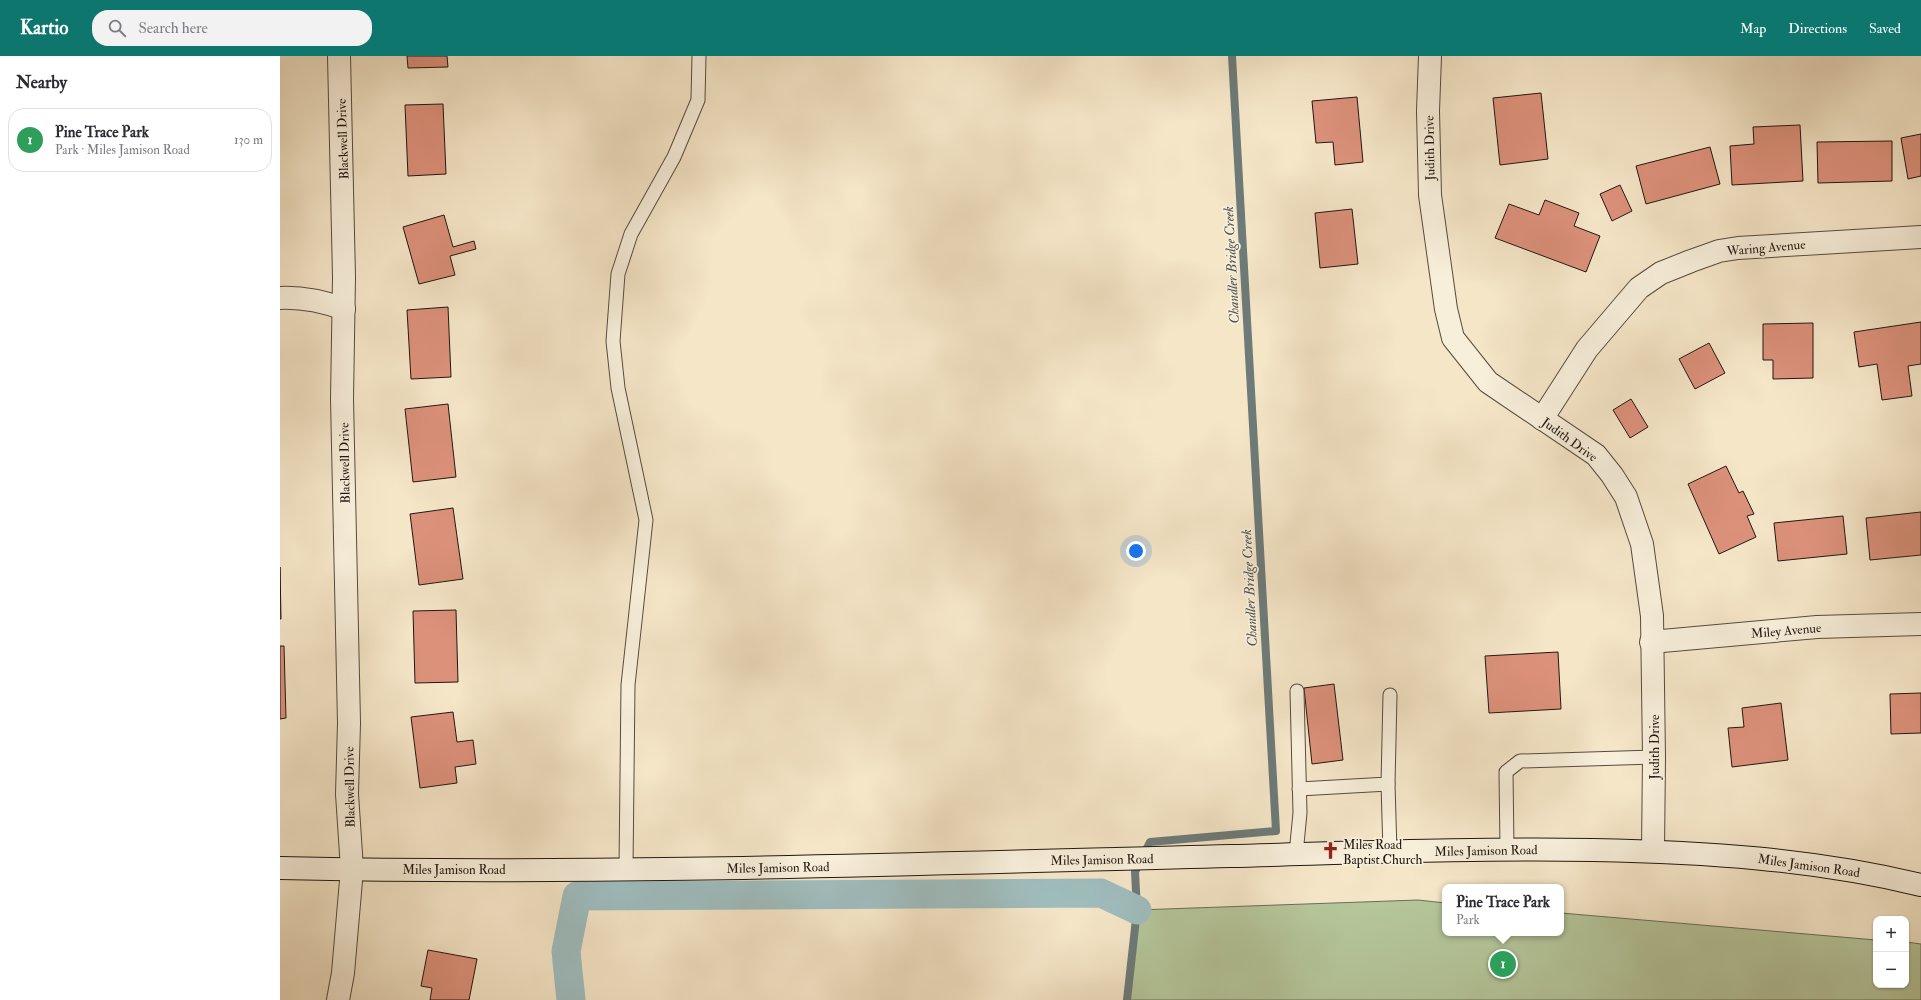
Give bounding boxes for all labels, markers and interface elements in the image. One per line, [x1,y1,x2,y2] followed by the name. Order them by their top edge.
[92,10,372,46] search box
[20,16,68,40] text: Kartio
[106,17,128,39] icon: search
[138,19,208,38] text: Search here
[1740,20,1766,37] text: Map
[1788,20,1847,37] text: Directions
[1869,20,1901,37] text: Saved
[16,72,67,93] text: Nearby
[334,98,352,180] street label: Blackwell Drive
[1421,115,1439,182] street label: Judith Drive
[55,123,149,142] text: Pine Trace Park
[28,132,32,148] text: 1
[234,132,263,148] text: 130 m
[55,142,190,158] text: Park · Miles Jamison Road
[1220,206,1243,324] water label: Chandler Bridge Creek
[1725,237,1807,260] street label: Waring Avenue
[1538,414,1601,466] street label: Judith Drive
[336,422,354,504] street label: Blackwell Drive
[1238,529,1261,647] water label: Chandler Bridge Creek
[1126,541,1146,561] your location
[1750,620,1823,643] street label: Miley Avenue
[1647,714,1663,781] street label: Judith Drive
[341,746,359,828] street label: Blackwell Drive
[1343,837,1423,869] place label: Miles Road Baptist Church
[1320,841,1340,861] church icon: Miles Road Baptist Church
[1434,842,1538,860] street label: Miles Jamison Road
[1050,851,1154,869] street label: Miles Jamison Road
[1757,851,1862,881] street label: Miles Jamison Road
[726,859,830,877] street label: Miles Jamison Road
[402,862,506,878] street label: Miles Jamison Road
[1442,884,1564,936] popup
[1456,893,1550,912] text: Pine Trace Park
[1456,912,1480,928] text: Park
[1873,916,1909,988] map controls
[1873,916,1909,952] button: +
[1490,949,1516,979] pin: 1
[1873,952,1909,988] button: −

